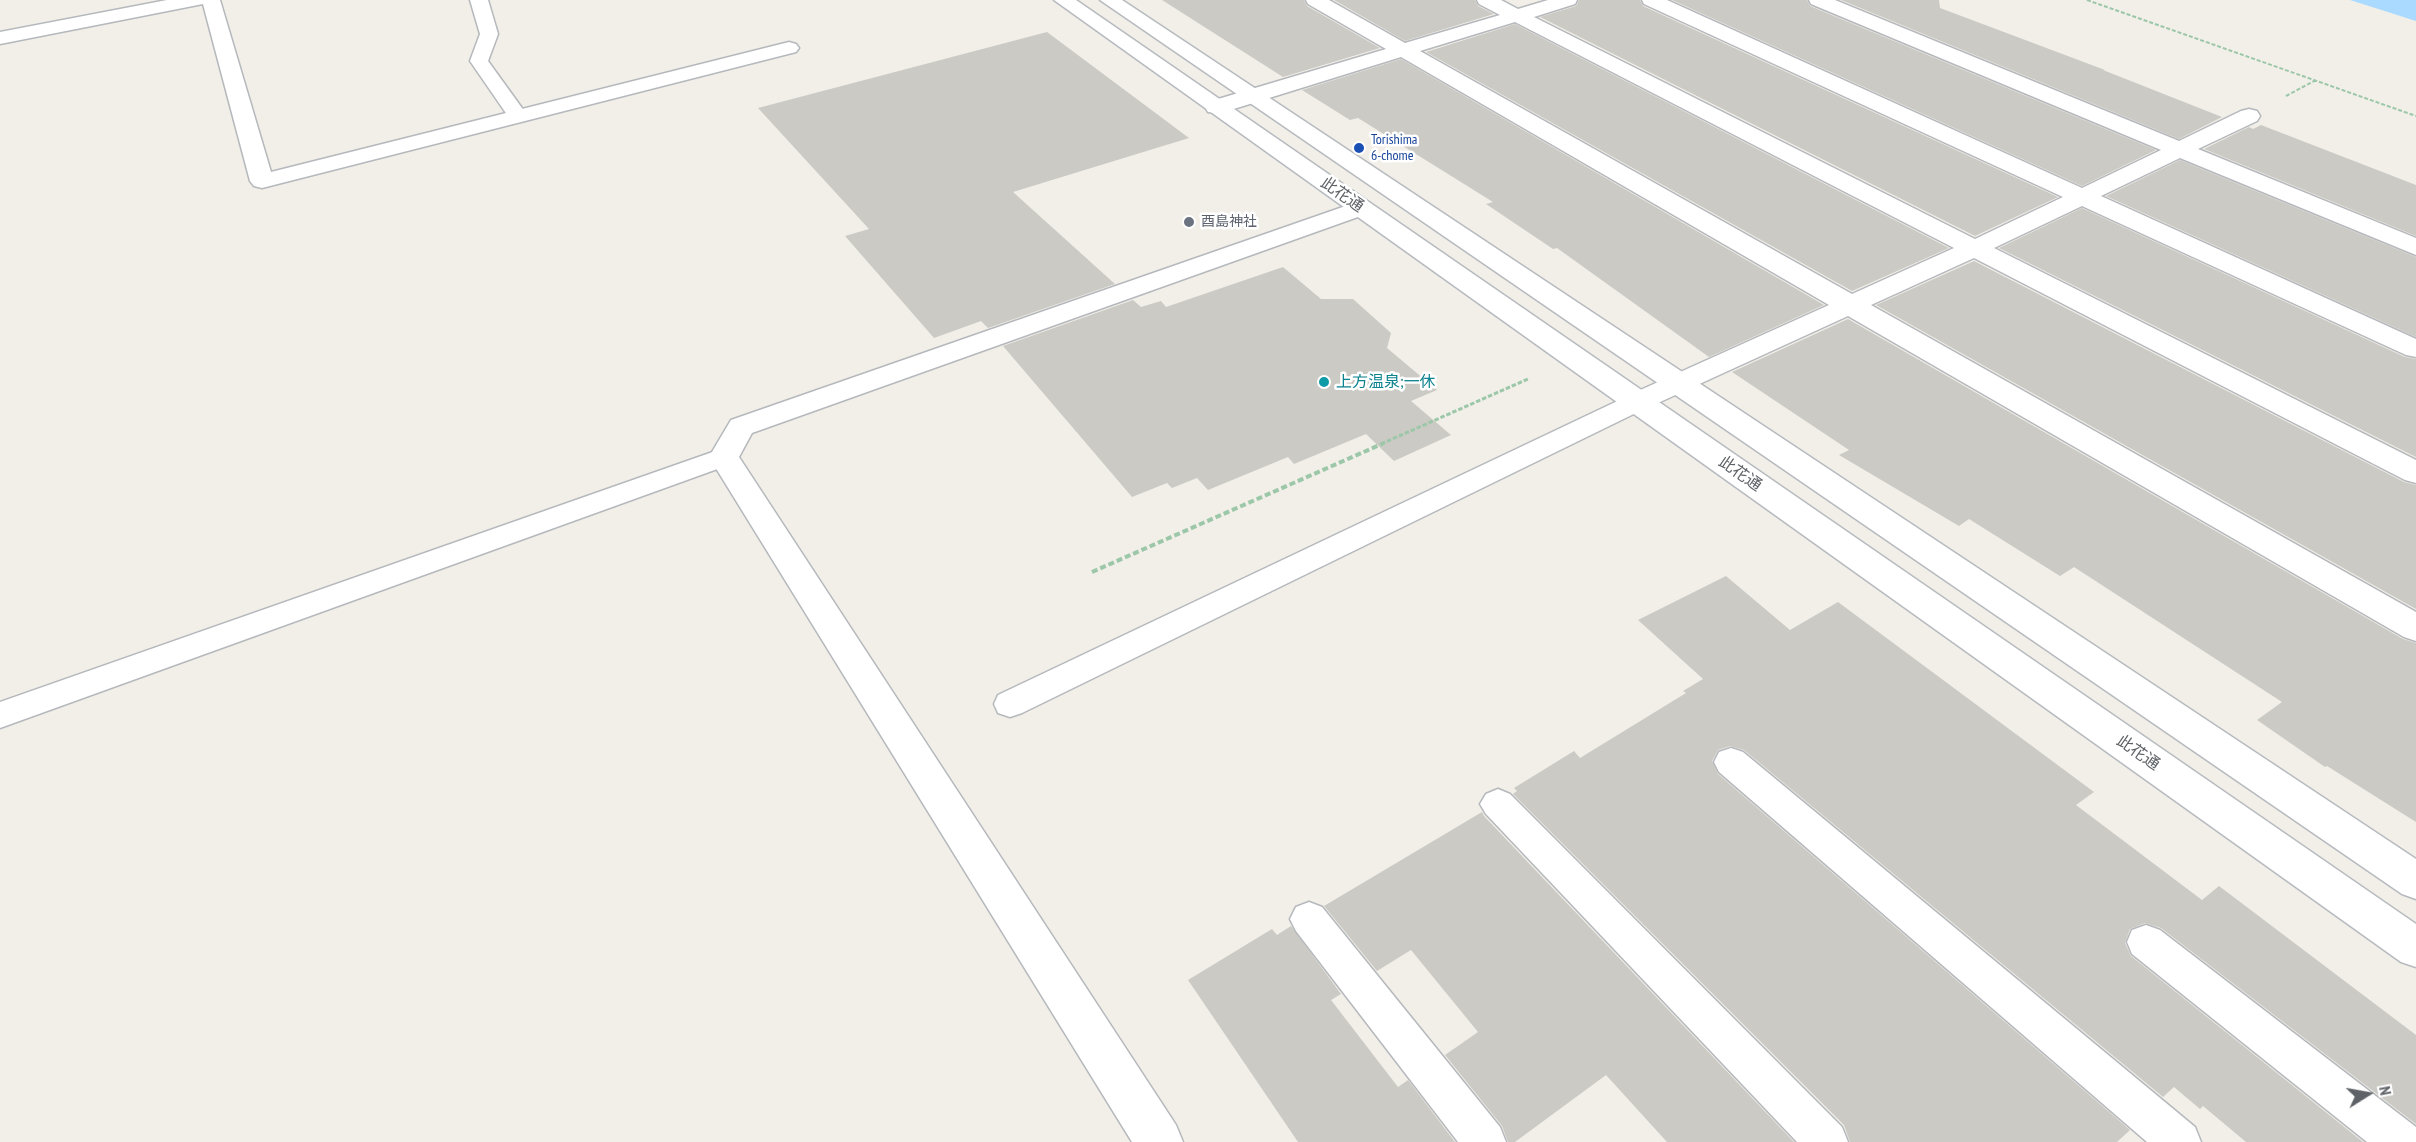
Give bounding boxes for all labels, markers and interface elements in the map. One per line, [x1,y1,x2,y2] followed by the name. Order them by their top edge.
[1371,132,1417,164] place label: Torishima 6-chome
[1352,141,1366,155] marker: Torishima 6-chome
[1317,173,1367,217] street label: 此花通
[1201,214,1257,230] place label: 酉島神社
[1182,215,1196,229] marker: 酉島神社
[1336,372,1435,392] place label: 上方温泉;一休
[1317,375,1331,389] marker: 上方温泉;一休
[1715,452,1765,496] street label: 此花通
[2113,731,2163,775] street label: 此花通
[2338,1064,2398,1124] north arrow
[2375,1084,2396,1097] text: N

